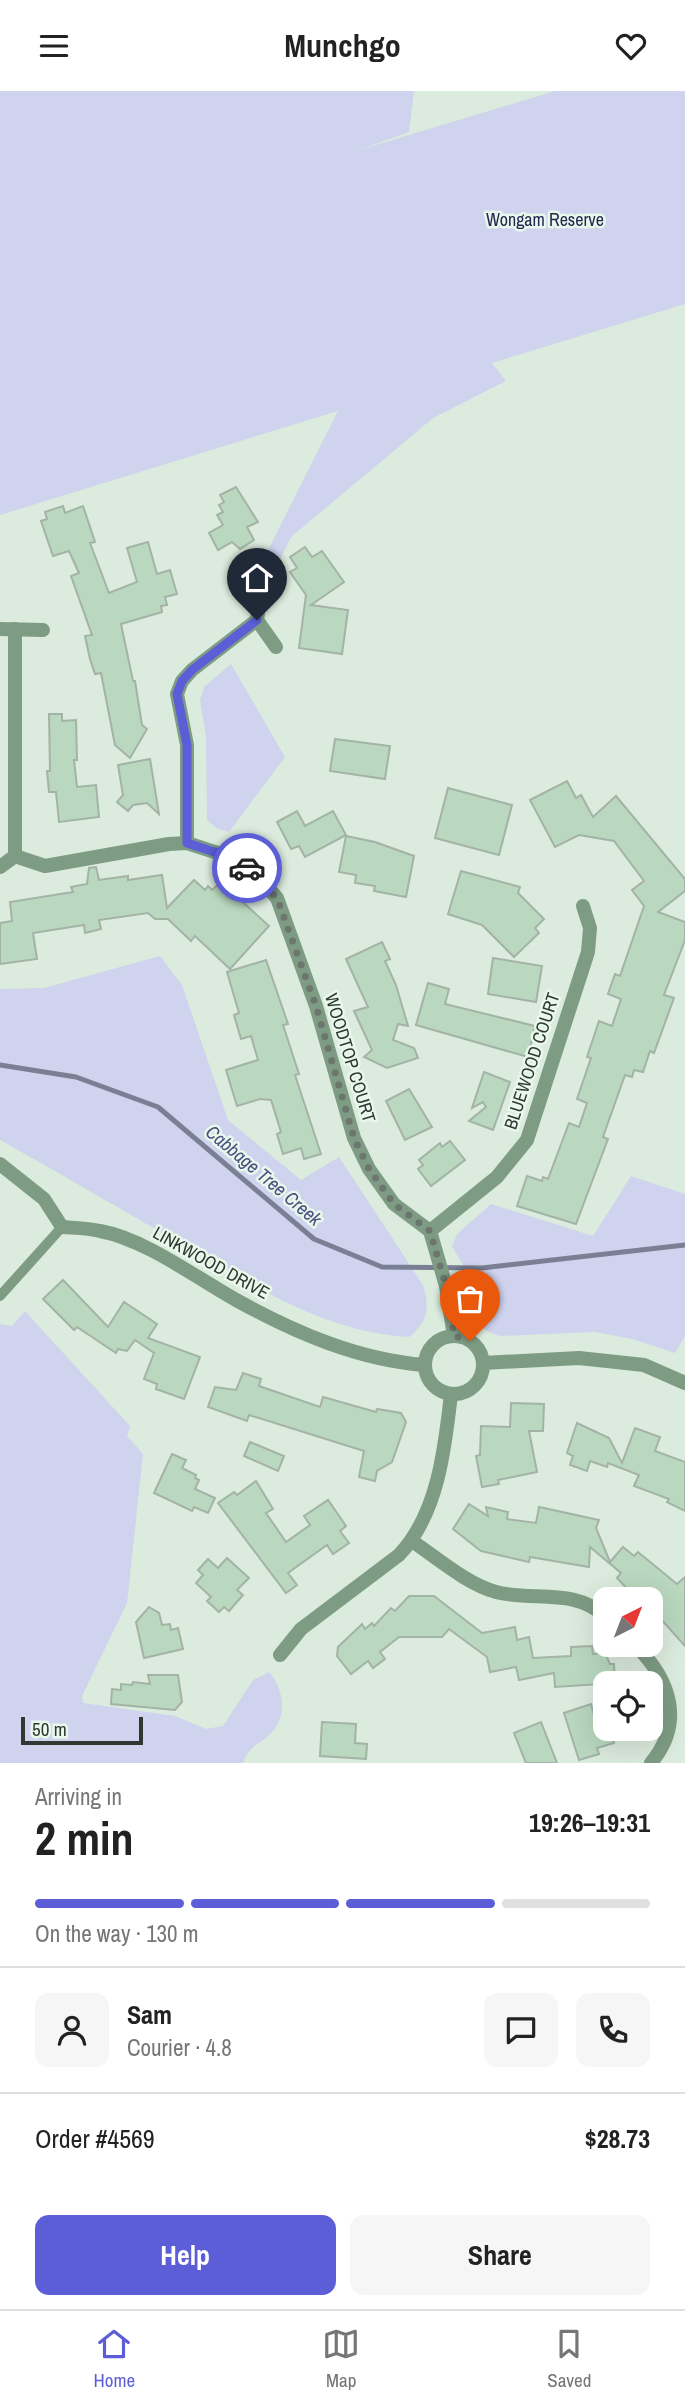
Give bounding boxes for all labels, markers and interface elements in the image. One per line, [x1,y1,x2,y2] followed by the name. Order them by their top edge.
[284,24,401,67] text: Munchgo
[35,27,73,65] icon: menu
[612,27,650,65] icon: heart
[486,207,604,232] park label: Wongam Reserve
[227,548,287,620] pin
[238,559,276,597] icon: home
[212,833,282,903] courier
[228,849,266,887] icon: car
[498,989,565,1132] street label: BLUEWOOD COURT
[319,990,382,1125] street label: WOODTOP COURT
[200,1119,329,1232] water label: Cabbage Tree Creek
[149,1220,274,1305] street label: LINKWOOD DRIVE
[440,1269,500,1341] pin
[451,1280,489,1318] icon: bag
[593,1587,663,1657] north arrow
[593,1587,663,1741] map controls
[593,1671,663,1741] button: locate
[21,1714,144,1746] scale bar
[32,1716,67,1742] text: 50 m
[35,1781,122,1812] text: Arriving in
[529,1805,650,1840] text: 19:26–19:31
[35,1807,134,1869] text: 2 min
[35,1918,199,1949] text: On the way · 130 m
[35,1993,109,2067] button: person
[484,1993,558,2067] button: chat
[576,1993,650,2067] button: phone
[127,1997,172,2032] text: Sam
[127,2032,232,2063] text: Courier · 4.8
[35,2121,155,2156] text: Order #4569
[585,2121,650,2156] text: $28.73
[35,2215,336,2295] button: Help
[350,2215,650,2295] button: Share
[94,2325,135,2393] tab: Home
[322,2325,360,2393] tab: Map
[547,2325,591,2393] tab: Saved

